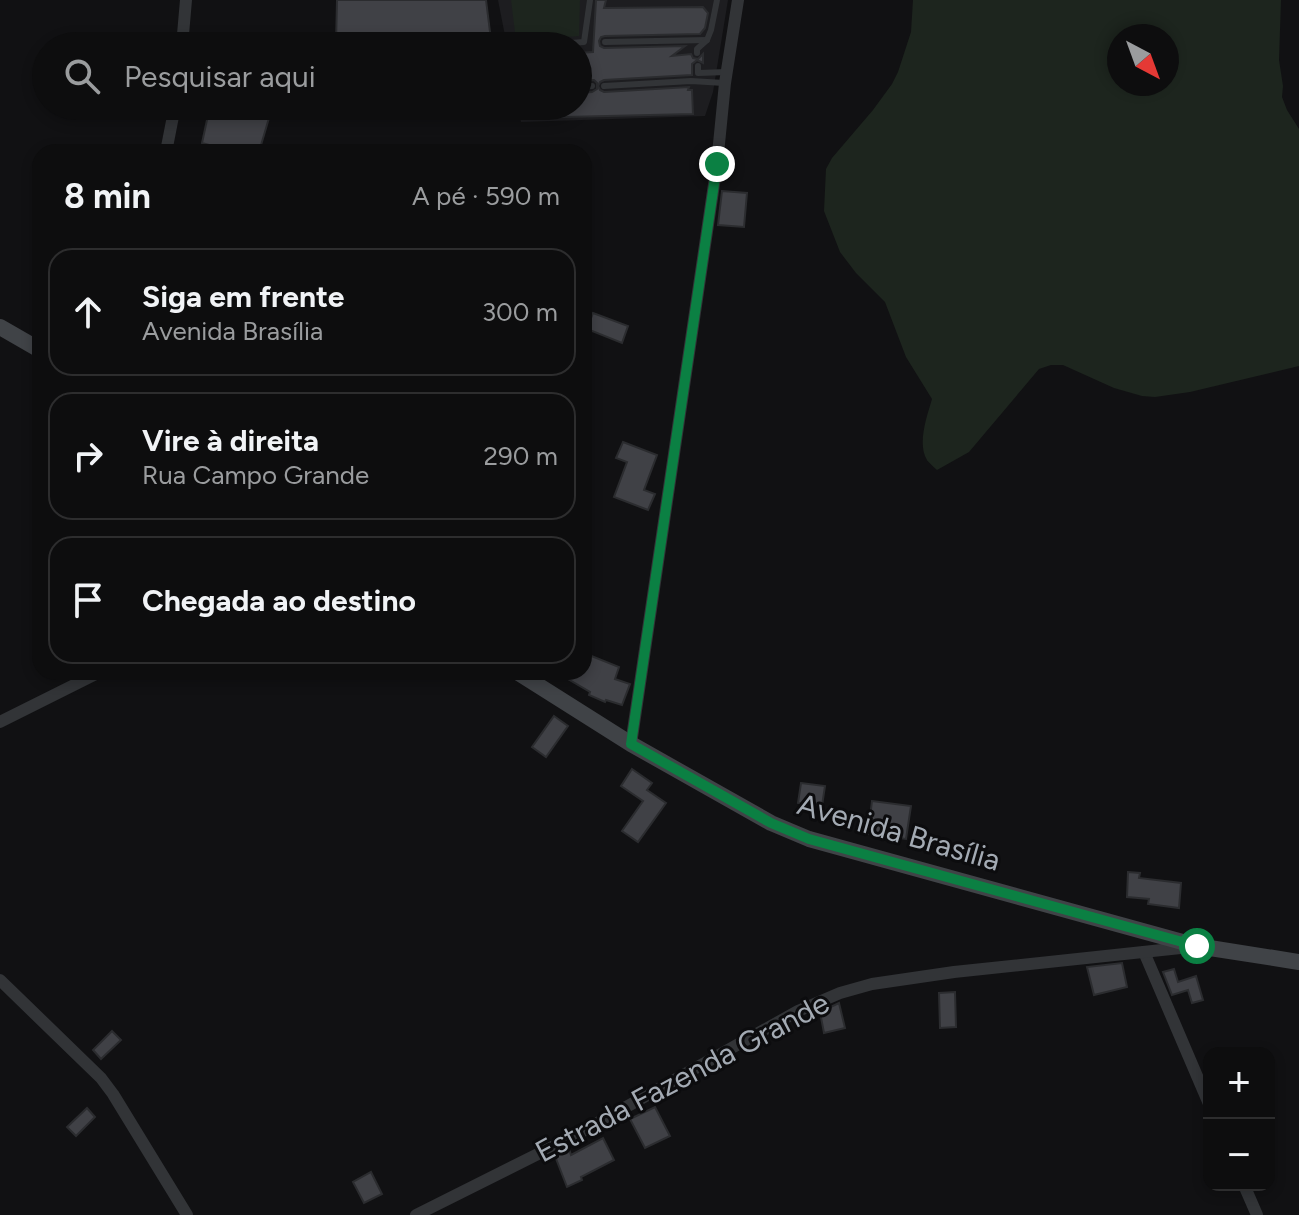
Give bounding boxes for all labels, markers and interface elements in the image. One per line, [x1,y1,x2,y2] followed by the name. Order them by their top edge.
[1107,24,1179,96] north arrow
[32,32,592,120] search box
[60,54,104,98] icon: search
[124,58,316,95] text: Pesquisar aqui
[699,146,735,182] route end
[64,176,151,217] text: 8 min
[412,180,560,212] text: A pé · 590 m
[142,278,344,315] text: Siga em frente
[66,290,110,334] icon: ahead
[482,296,558,328] text: 300 m
[142,315,323,347] text: Avenida Brasília
[142,422,319,459] text: Vire à direita
[66,434,110,478] icon: right
[484,440,558,472] text: 290 m
[142,459,369,491] text: Rua Campo Grande
[66,578,110,622] icon: arrive
[142,582,416,619] text: Chegada ao destino
[793,785,1005,879] street label: Avenida Brasília
[1179,928,1215,964] route start
[529,984,835,1170] street label: Estrada Fazenda Grande
[1203,1047,1275,1191] map controls
[1203,1047,1275,1119] button: +
[1203,1119,1275,1191] button: −

